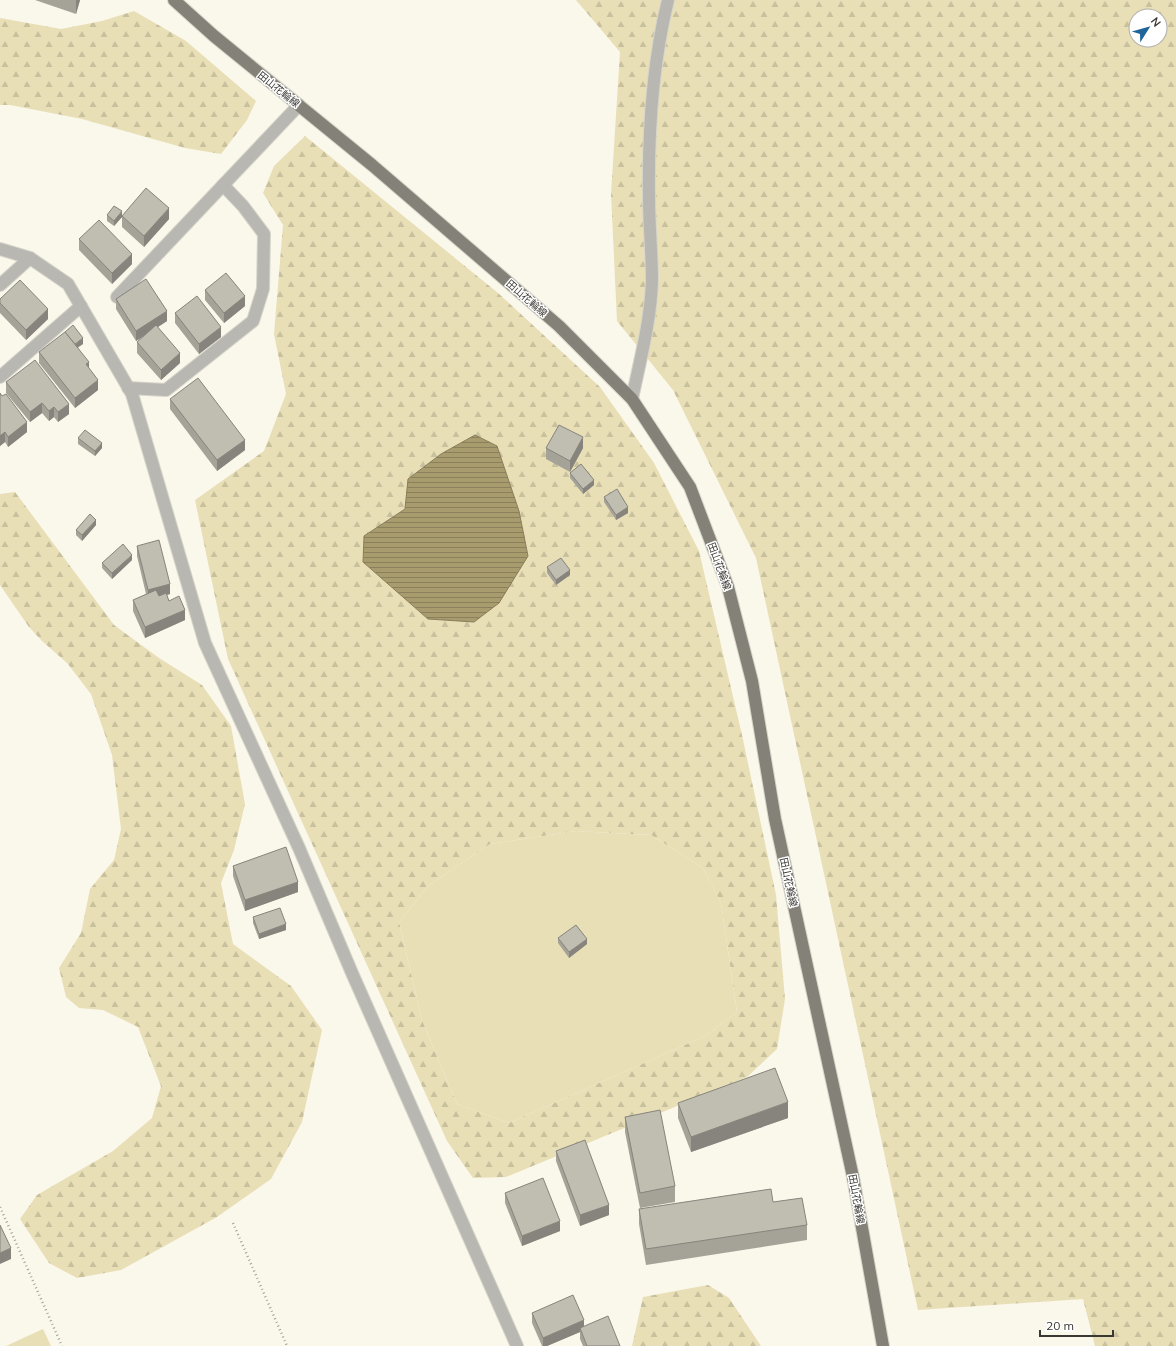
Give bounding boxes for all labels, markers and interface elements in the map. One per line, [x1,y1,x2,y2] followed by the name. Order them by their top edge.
[1128,8,1168,48] north arrow
[1148,14,1164,30] text: N
[255,69,302,110] street label: 田山花輪線
[504,277,550,320] street label: 田山花輪線
[705,540,734,592] street label: 田山花輪線
[777,856,800,908] street label: 田山花輪線
[846,1173,867,1225] street label: 田山花輪線
[1040,1312,1113,1338] scale bar
[1046,1318,1074,1333] text: 20 m

